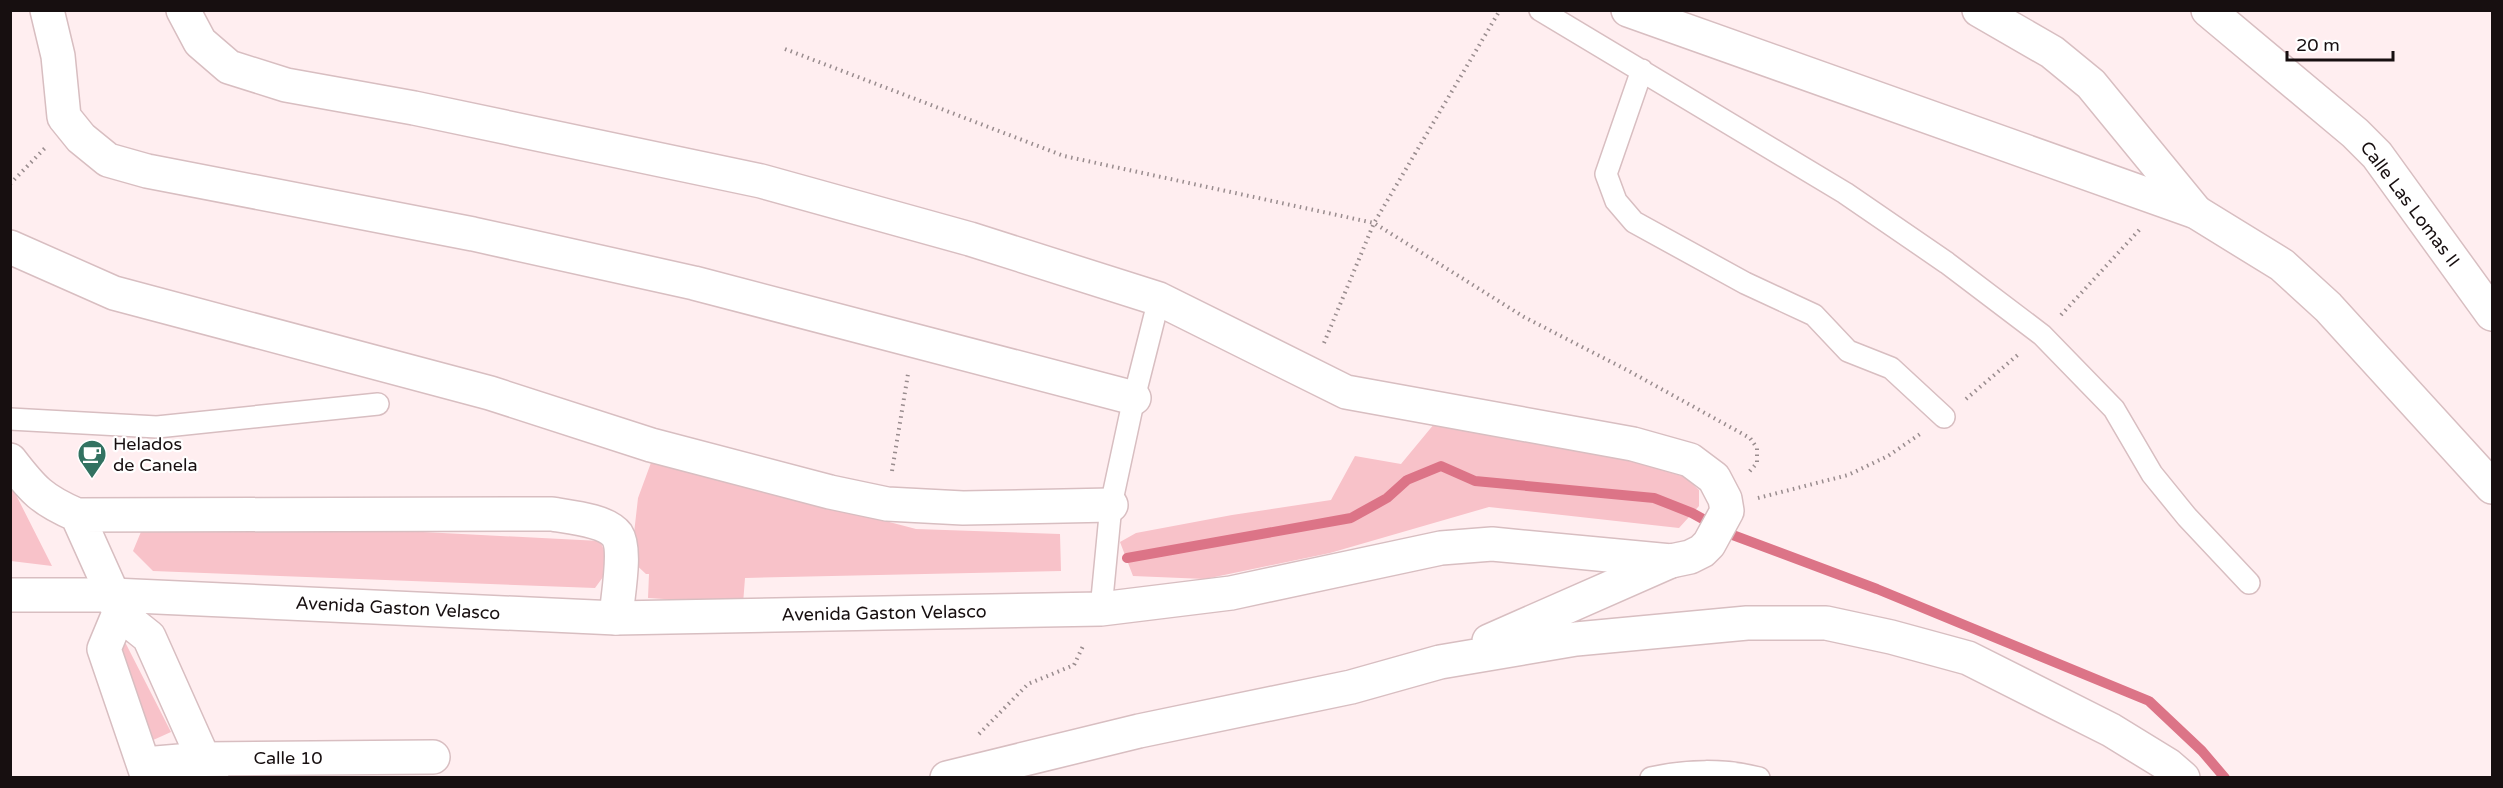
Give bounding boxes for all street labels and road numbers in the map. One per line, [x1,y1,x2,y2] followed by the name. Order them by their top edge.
[2356,137,2464,271] street label: Calle Las Lomas II
[295,592,501,624] street label: Avenida Gaston Velasco
[781,600,987,626] street label: Avenida Gaston Velasco
[253,747,323,769] street label: Calle 10

